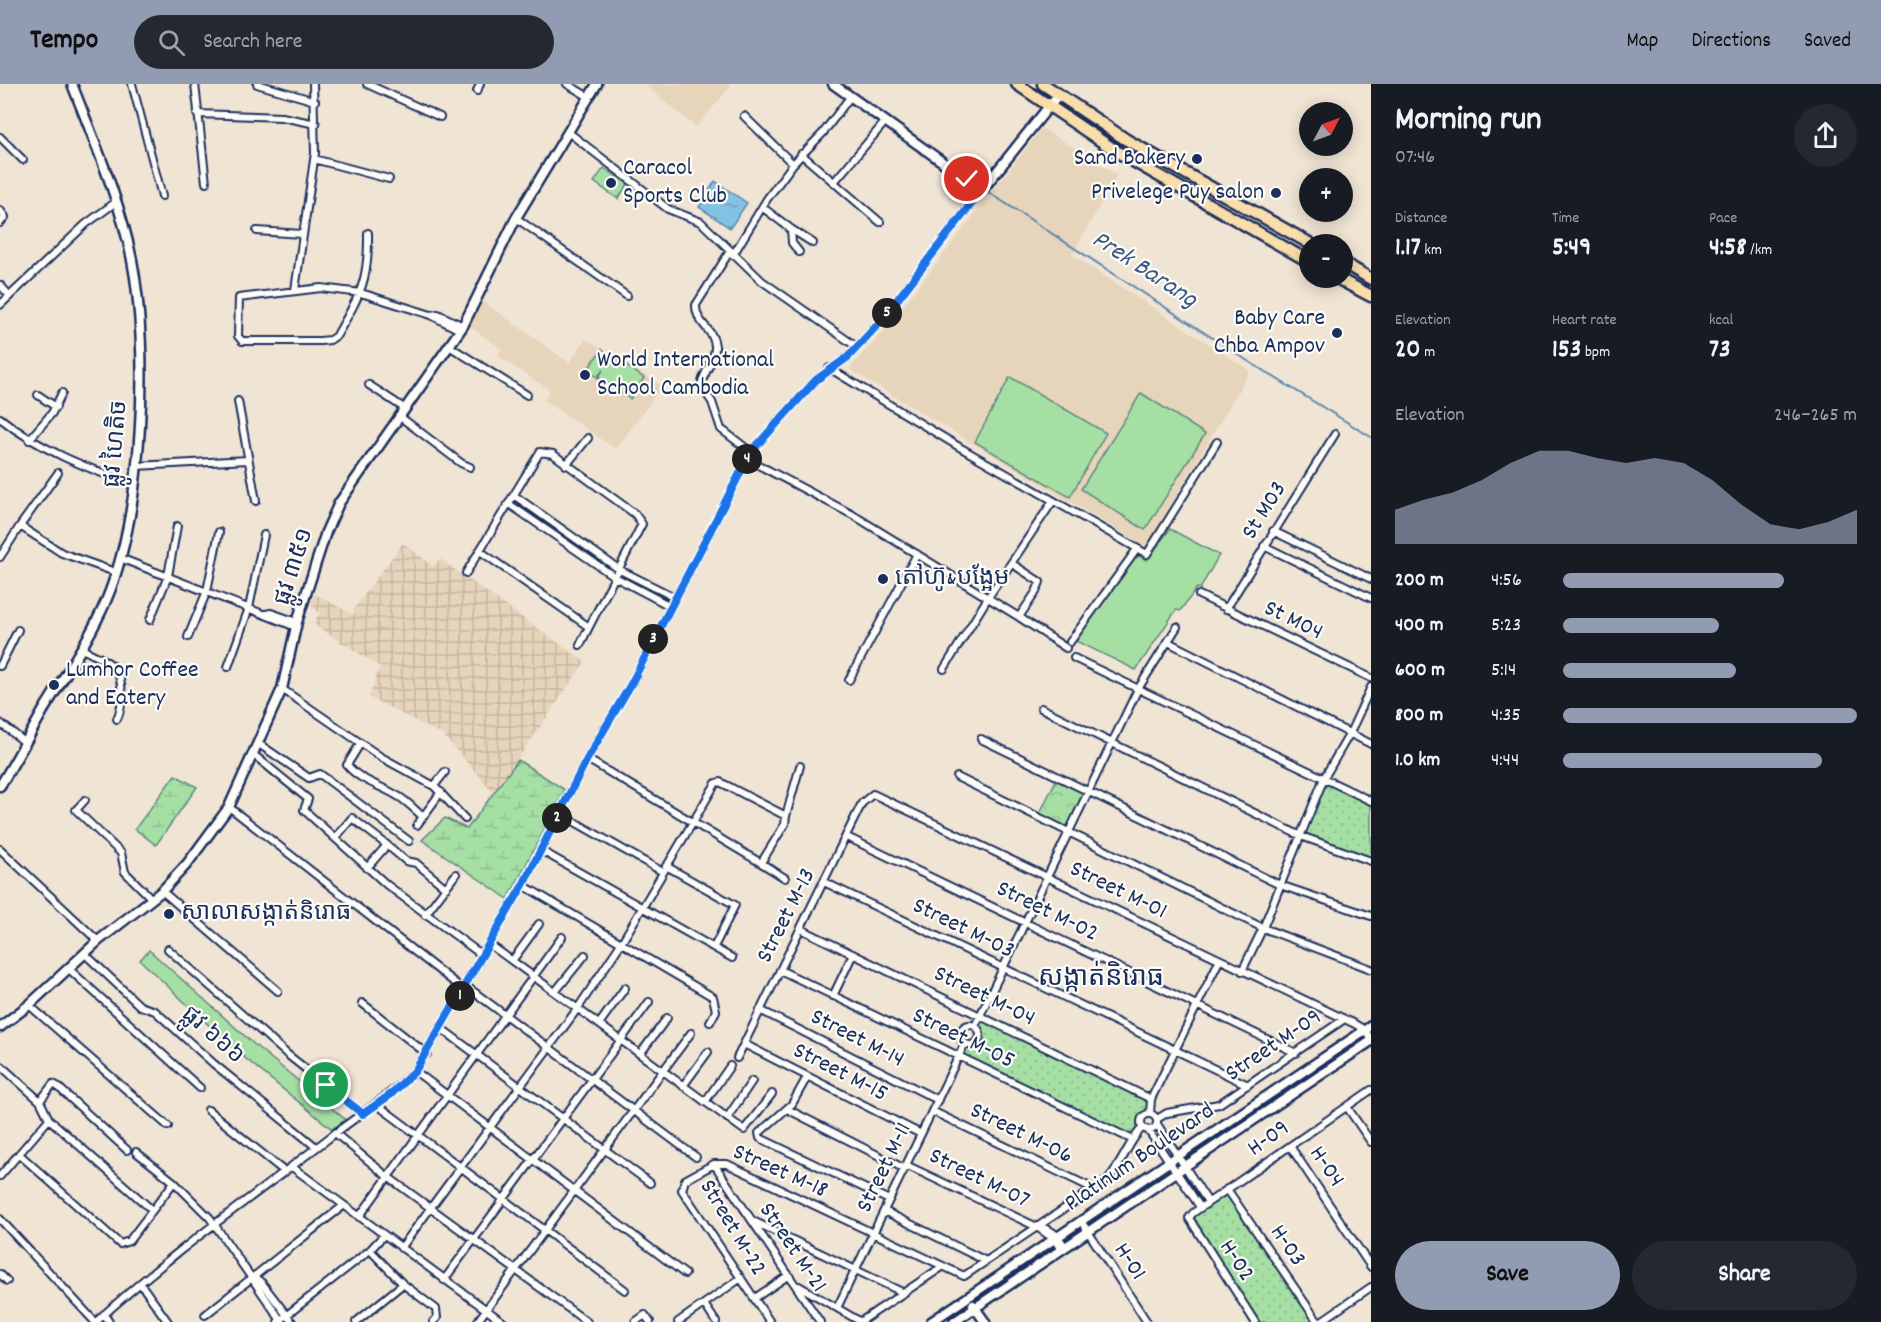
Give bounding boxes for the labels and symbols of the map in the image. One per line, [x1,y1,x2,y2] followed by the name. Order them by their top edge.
[1299,102,1353,156] north arrow
[1074,142,1186,176] place label: Sand Bakery
[623,152,727,214] place label: Caracol Sports Club
[1190,152,1204,166] marker: Sand Bakery
[941,153,992,204] pin
[604,176,618,190] marker: Caracol Sports Club
[1091,176,1264,210] place label: Privelege Puy salon
[1269,186,1283,200] marker: Privelege Puy salon
[1084,222,1205,319] water label: Prek Barang
[872,298,902,328] pin: 5
[1214,302,1325,364] place label: Baby Care Chba Ampov
[1330,326,1344,340] marker: Baby Care Chba Ampov
[597,344,774,406] place label: World International School Cambodia
[578,368,592,382] marker: World International School Cambodia
[95,399,140,489] street label: ផ្លូវ ហៃតិច
[732,444,762,474] pin: 4
[1234,475,1296,547] street label: St M03
[267,524,325,611] street label: ផ្លូវ ៣៥១
[895,562,1010,596] place label: តៅហ៊ូ&បង្អែម
[876,572,890,586] marker: តៅហ៊ូ&បង្អែម
[1258,592,1328,650] street label: St M04
[638,624,668,654] pin: 3
[66,654,199,716] place label: Lumhor Coffee and Eatery
[47,678,61,692] marker: Lumhor Coffee and Eatery
[542,803,572,833] pin: 2
[1064,853,1172,929] street label: Street M-01
[749,863,825,969] street label: Street M-13
[990,873,1104,951] street label: Street M-02
[906,890,1020,968] street label: Street M-03
[181,897,351,931] place label: សាលាសង្កាត់និរោធ
[162,907,176,921] marker: សាលាសង្កាត់និរោធ
[928,958,1040,1036] street label: Street M-04
[1038,960,1164,999] district label: សង្កាត់និរោធ
[445,981,475,1011] pin: 1
[171,999,251,1075] street label: ផ្លូវ ៦៦៦
[906,1000,1020,1078] street label: Street M-05
[804,1001,910,1077] street label: Street M-14
[1219,1001,1329,1091] street label: Street M-09
[787,1035,893,1111] street label: Street M-15
[300,1059,351,1110] pin
[964,1094,1078,1174] street label: Street M-06
[1058,1095,1222,1221] street label: Platinum Boulevard
[1241,1112,1297,1166] street label: H-09
[849,1117,921,1219] street label: Street M-11
[727,1136,833,1208] street label: Street M-18
[1300,1139,1352,1195] street label: H-04
[923,1140,1035,1218] street label: Street M-07
[690,1173,774,1283] street label: Street M-22
[749,1196,835,1300] street label: Street M-21
[1261,1218,1313,1274] street label: H-03
[1210,1233,1262,1289] street label: H-02
[1104,1236,1154,1288] street label: H-01

